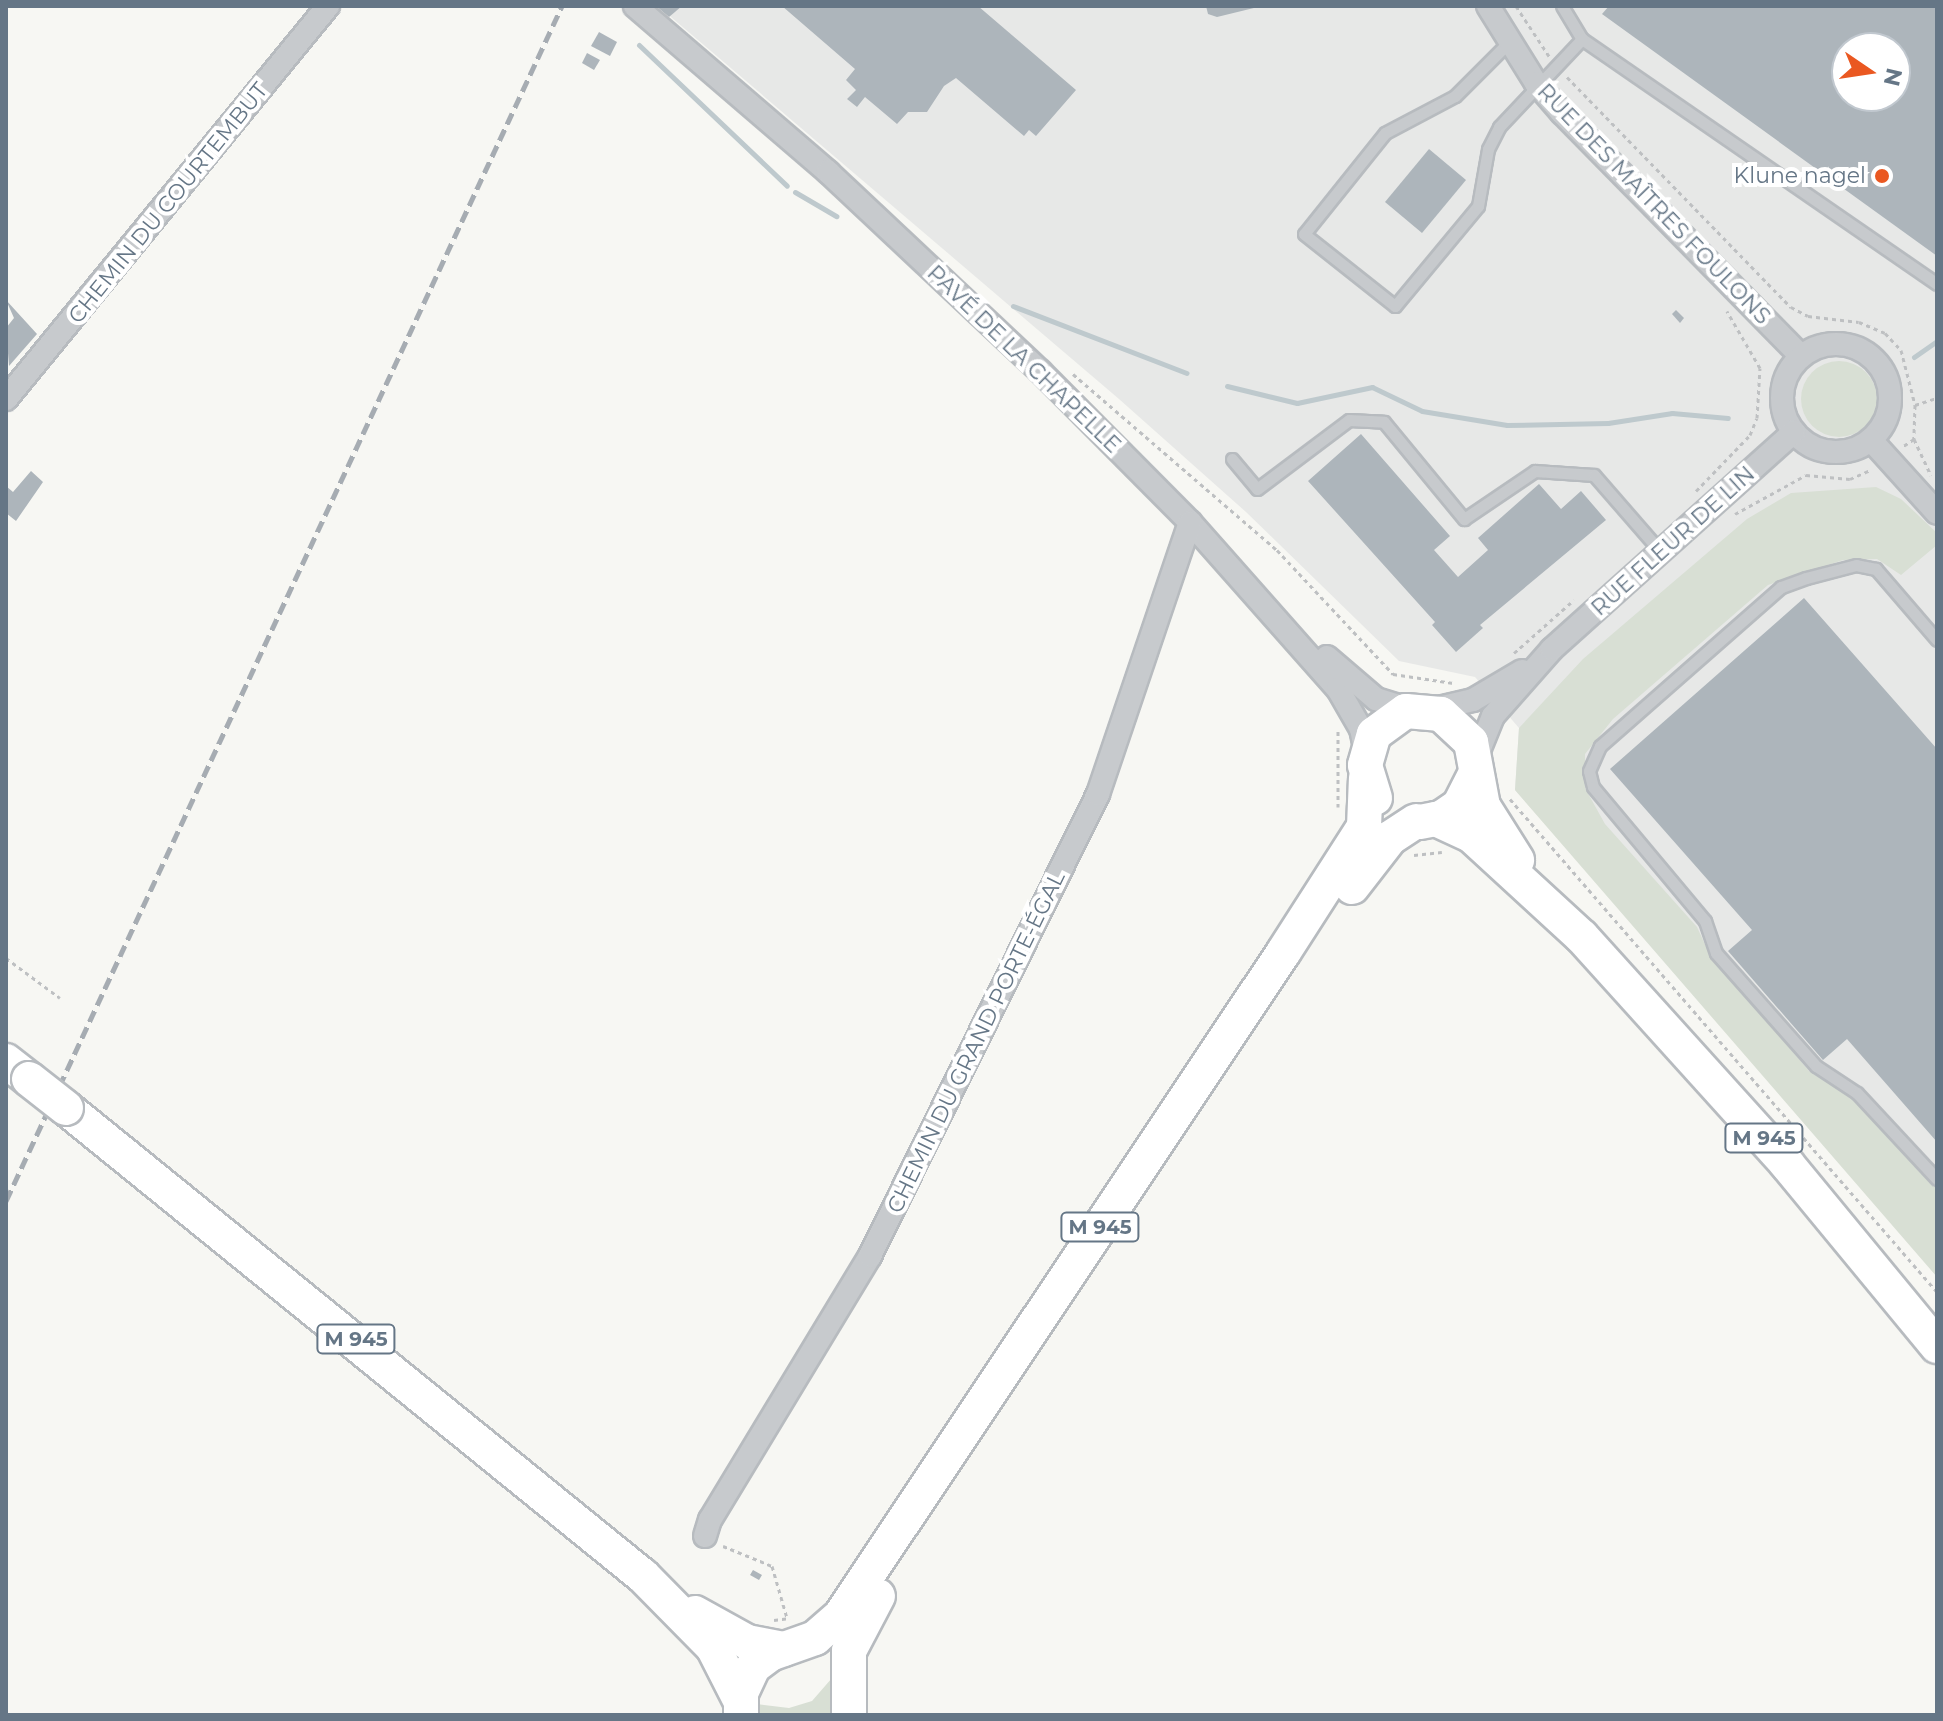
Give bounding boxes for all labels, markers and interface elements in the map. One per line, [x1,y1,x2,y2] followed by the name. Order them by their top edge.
[1831,32,1911,112] north arrow
[1878,65,1908,89] text: N
[63,77,273,329] street label: CHEMIN DU COURTEMBUT
[1532,78,1776,330] street label: RUE DES MAÎTRES FOULONS
[1734,163,1866,189] place label: Klune nagel
[1873,167,1891,185] marker: Klune nagel
[922,260,1126,458] street label: PAVÉ DE LA CHAPELLE
[1586,461,1760,621] street label: RUE FLEUR DE LIN
[881,867,1071,1217] street label: CHEMIN DU GRAND PORTE-ÉGAL
[1724,1122,1804,1154] road number: M 945
[1060,1211,1140,1243] road number: M 945
[316,1323,396,1355] road number: M 945

